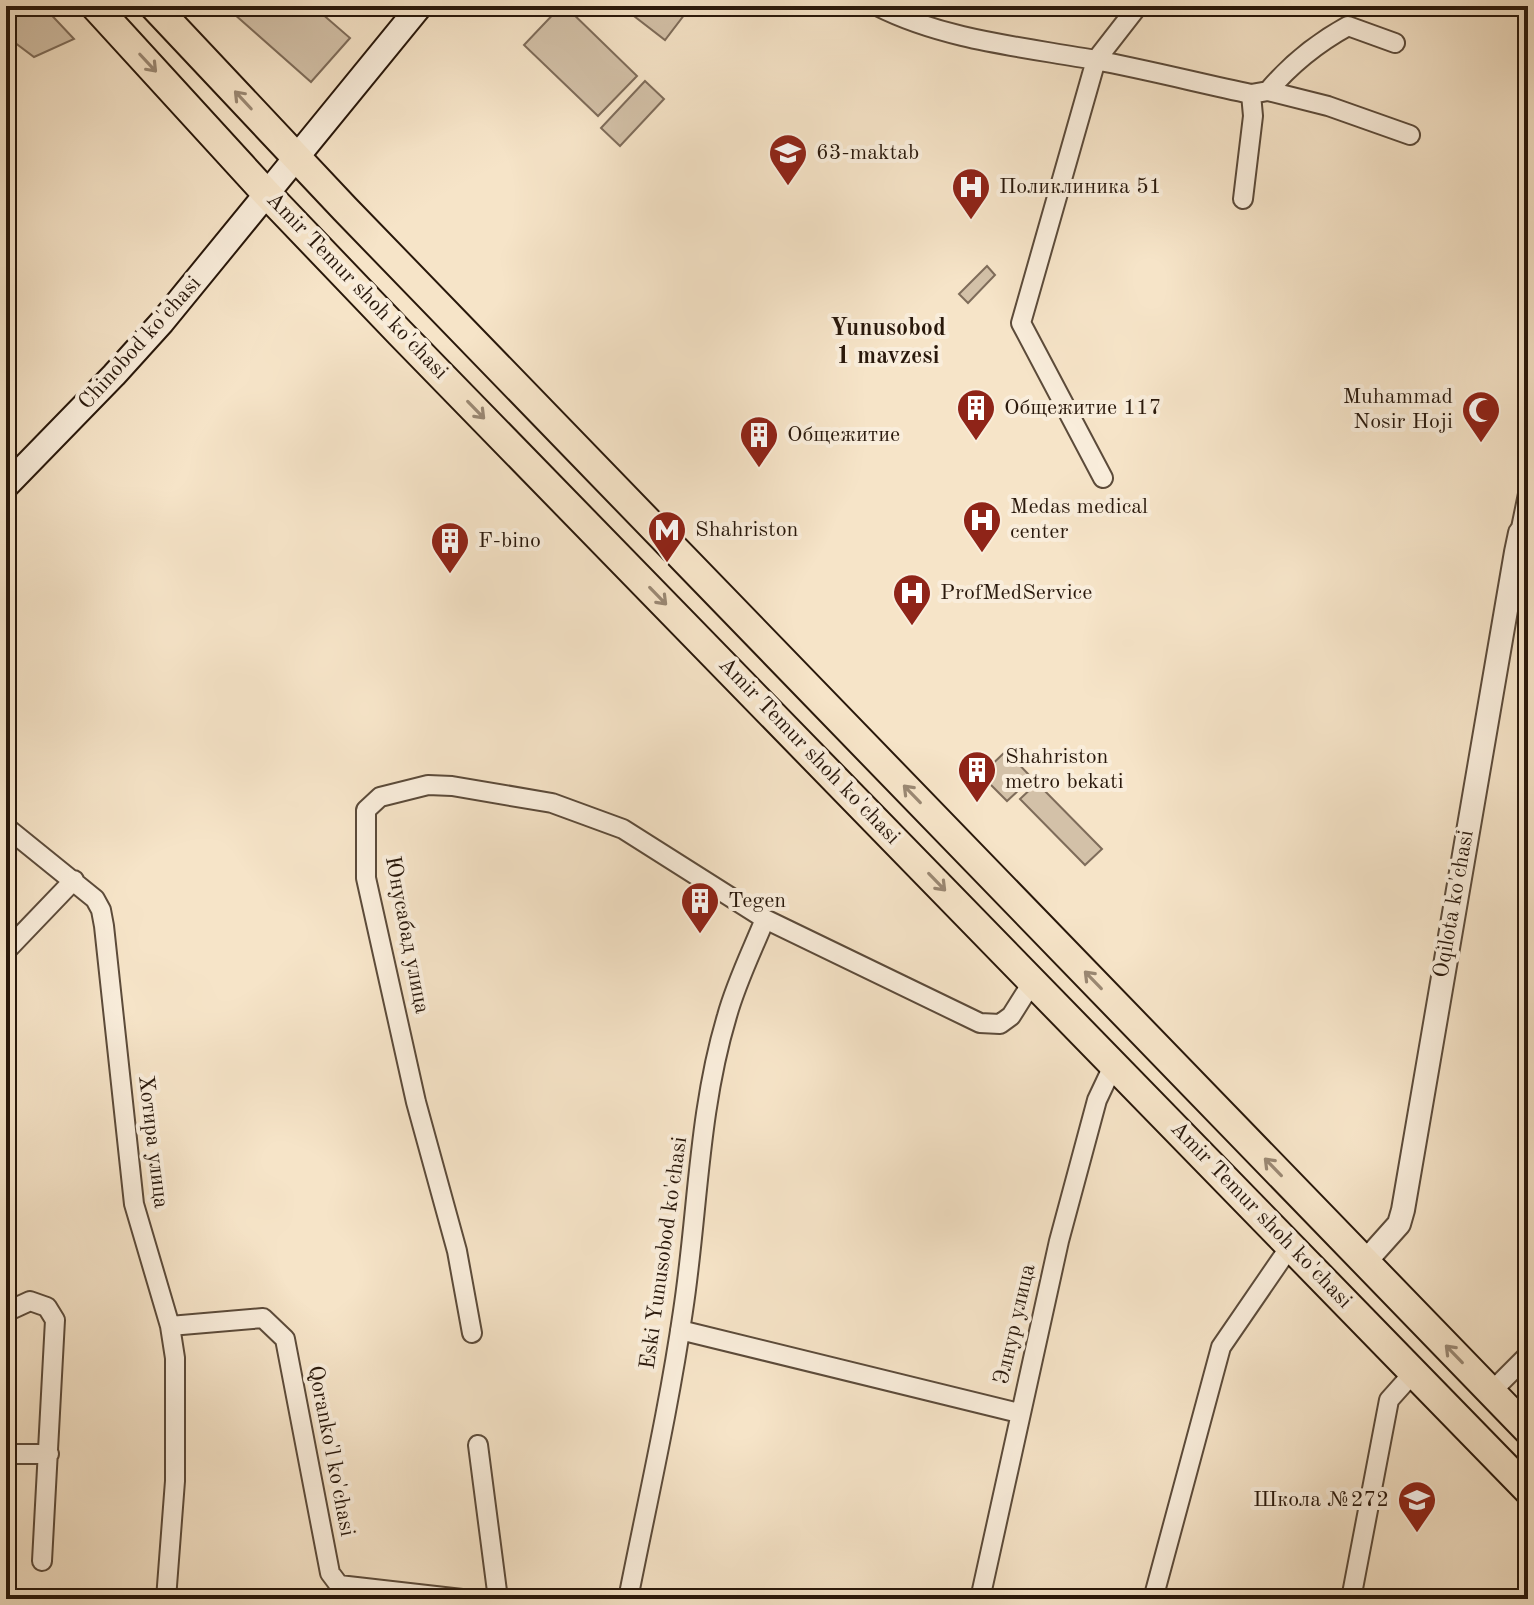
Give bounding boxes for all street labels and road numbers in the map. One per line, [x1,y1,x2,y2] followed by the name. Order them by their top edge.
[262,188,452,384] street label: Amir Temur shoh ko'chasi
[75,272,205,414] street label: Chinobod ko'chasi
[714,653,904,849] street label: Amir Temur shoh ko'chasi
[1430,828,1478,980] street label: Oqilota ko'chasi
[381,854,433,1016] street label: Юнусабад улица
[134,1074,172,1210] street label: Хотира улица
[1166,1117,1356,1313] street label: Amir Temur shoh ko'chasi
[637,1135,691,1371] street label: Eski Yunusobod ko'chasi
[990,1262,1040,1386] street label: Элнур улица
[304,1364,358,1538] street label: Qoranko'l ko'chasi

